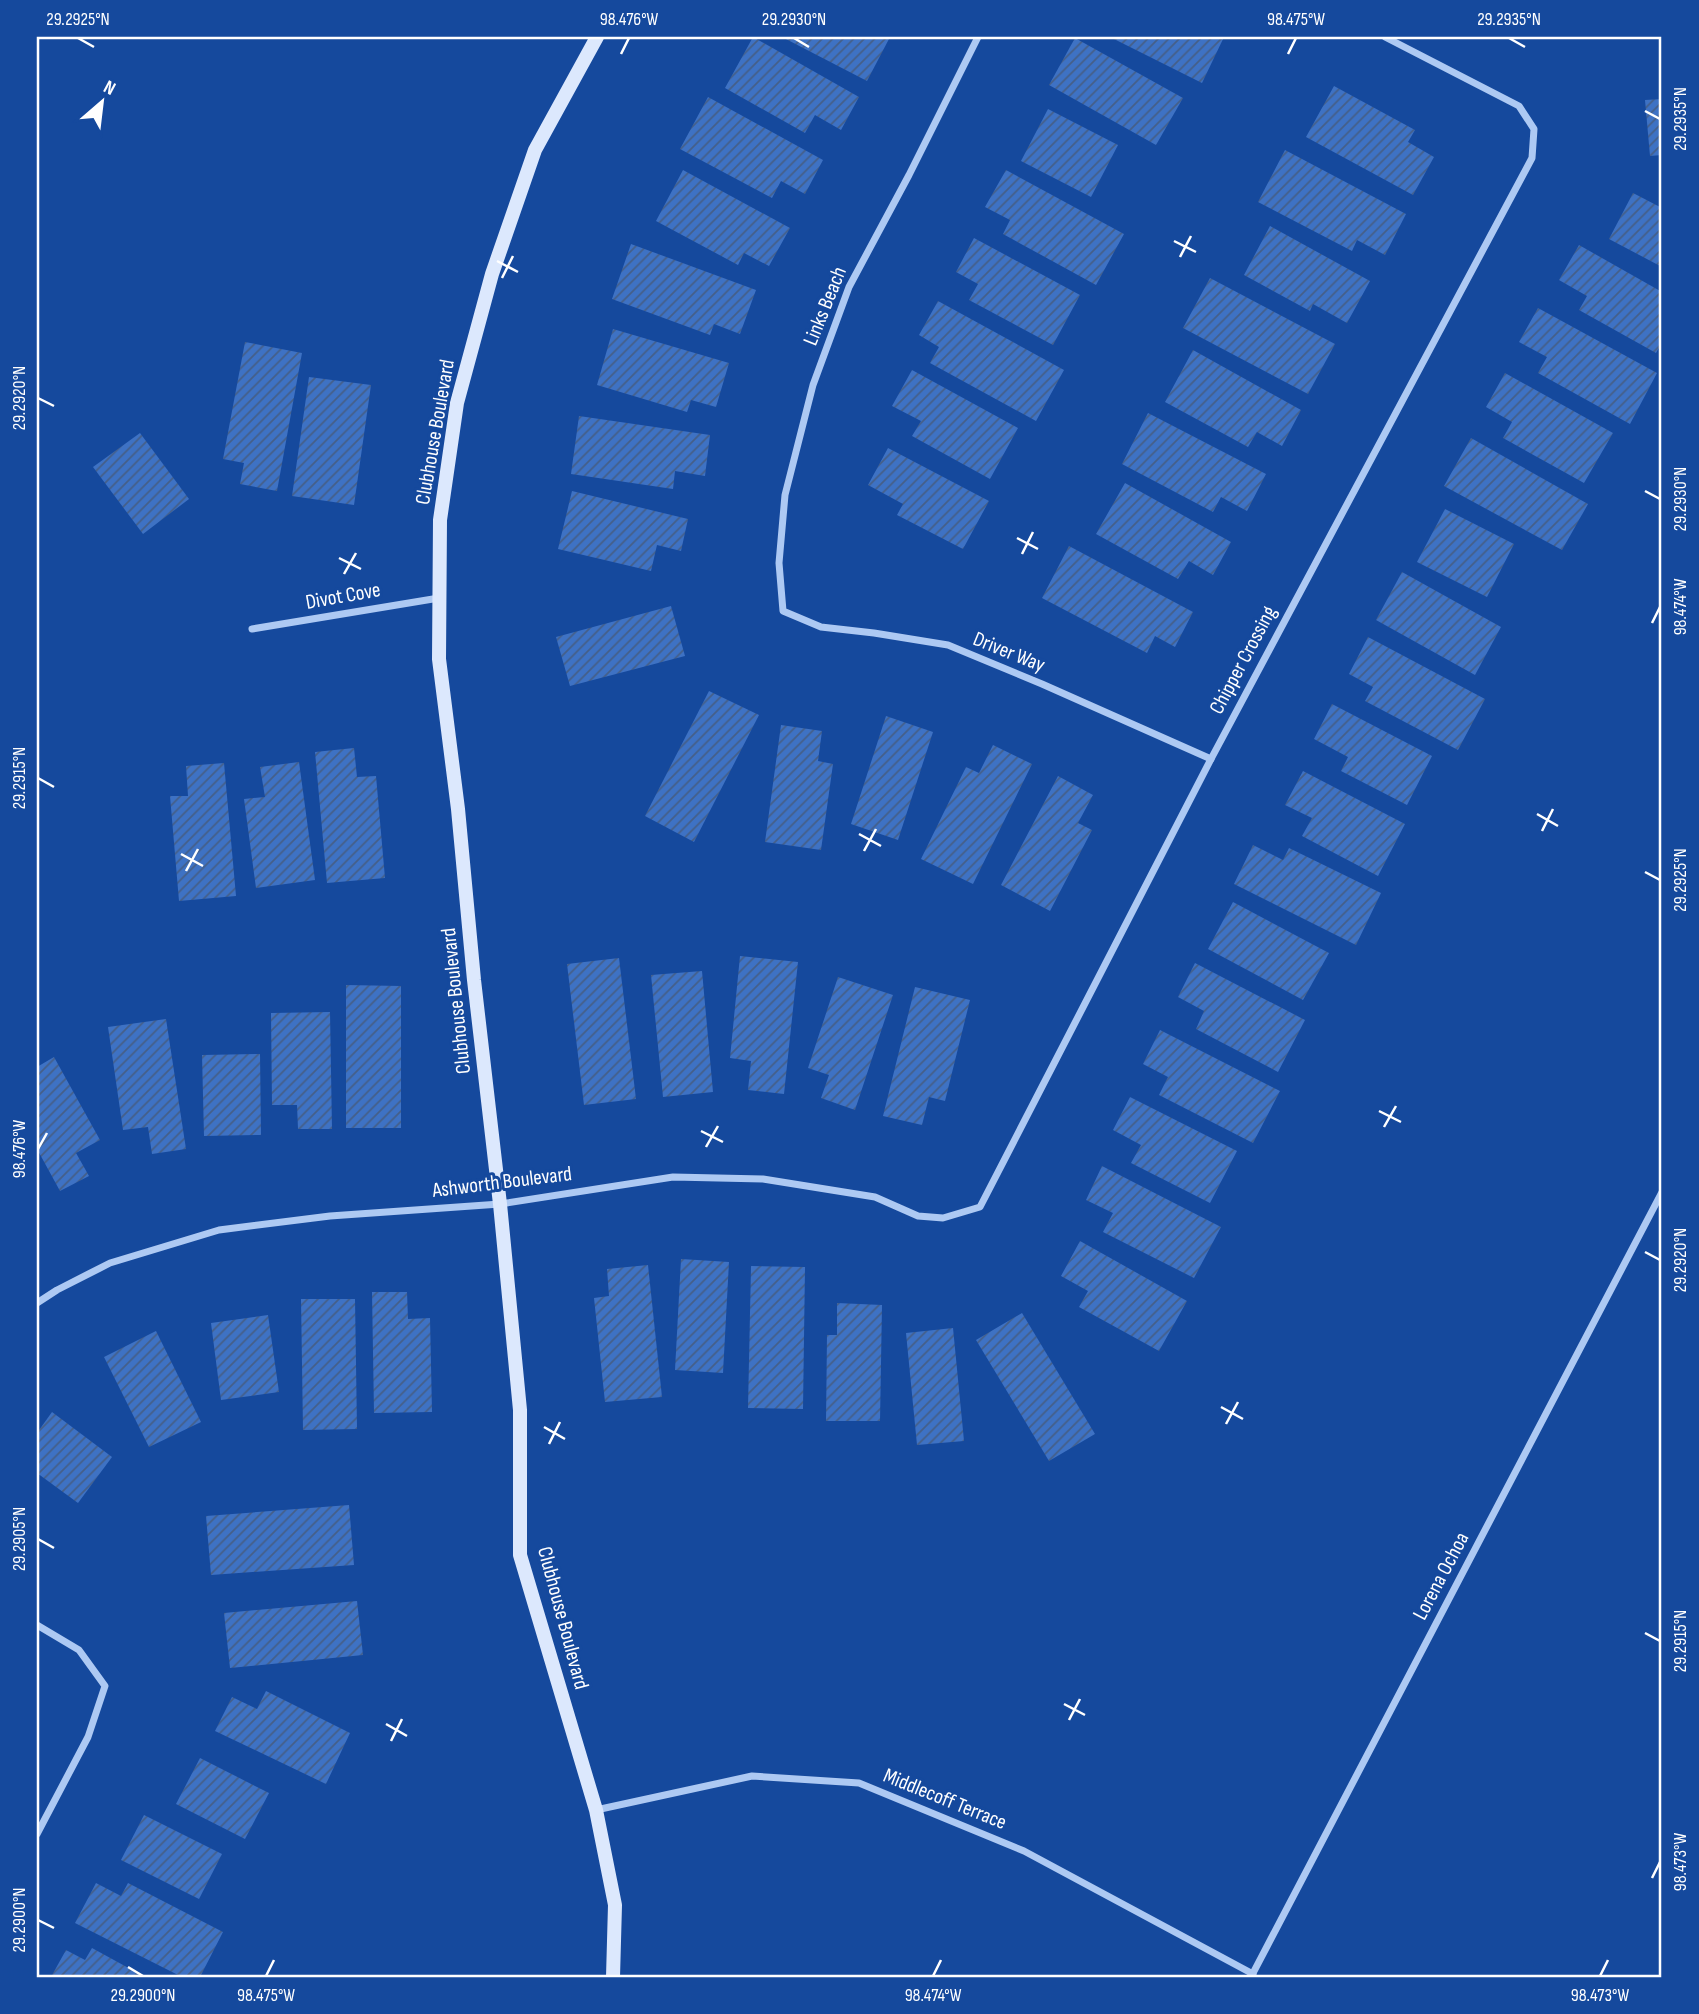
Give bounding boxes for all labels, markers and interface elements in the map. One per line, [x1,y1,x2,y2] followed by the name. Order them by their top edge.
[46,9,110,30] text: 29.2925°N
[600,9,659,30] text: 98.476°W
[762,9,826,30] text: 29.2930°N
[1267,9,1325,30] text: 98.475°W
[1477,9,1541,30] text: 29.2935°N
[66,66,136,136] north arrow
[99,76,119,101] text: N
[1670,87,1691,151] text: 29.2935°N
[798,263,852,349] street label: Links Beach
[410,358,460,506] street label: Clubhouse Boulevard
[9,366,30,430] text: 29.2920°N
[1670,467,1691,531] text: 29.2930°N
[304,577,382,615] street label: Divot Cove
[1670,578,1691,635] text: 98.474°W
[1204,602,1282,718] street label: Chipper Crossing
[969,626,1049,678] street label: Driver Way
[9,747,30,809] text: 29.2915°N
[1670,848,1691,912] text: 29.2925°N
[436,927,476,1075] street label: Clubhouse Boulevard
[9,1119,30,1178] text: 98.476°W
[430,1161,573,1203] street label: Ashworth Boulevard
[1670,1228,1691,1292] text: 29.2920°N
[9,1507,30,1571] text: 29.2905°N
[1408,1528,1474,1624] street label: Lorena Ochoa
[532,1544,594,1692] street label: Clubhouse Boulevard
[1670,1610,1691,1672] text: 29.2915°N
[880,1763,1010,1835] street label: Middlecoff Terrace
[1670,1833,1691,1891] text: 98.473°W
[9,1888,30,1952] text: 29.2900°N
[111,1985,175,2006] text: 29.2900°N
[237,1985,295,2006] text: 98.475°W
[905,1985,962,2006] text: 98.474°W
[1571,1985,1629,2006] text: 98.473°W

